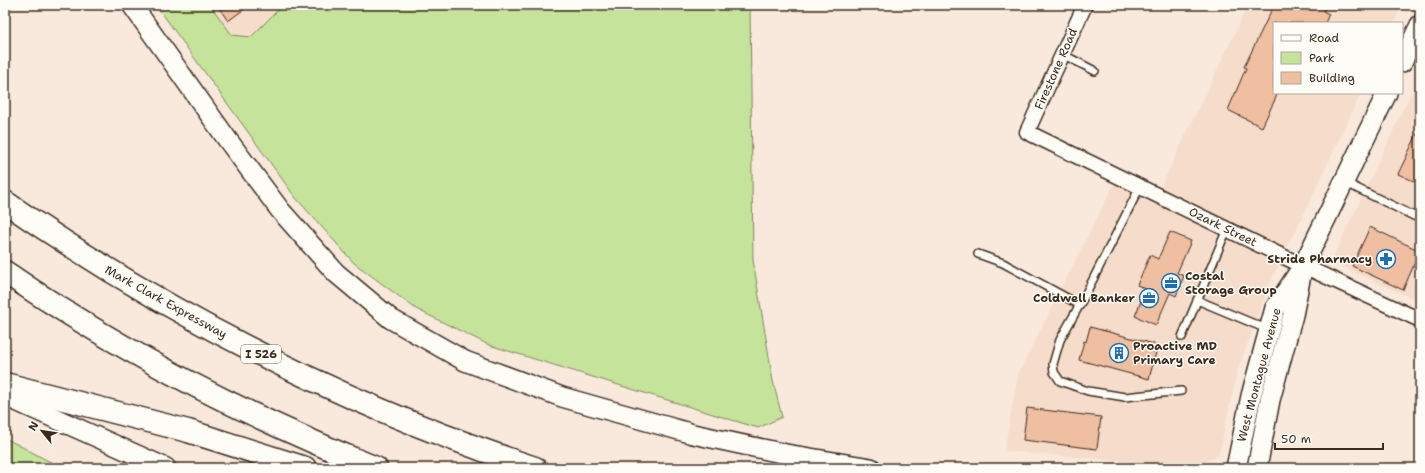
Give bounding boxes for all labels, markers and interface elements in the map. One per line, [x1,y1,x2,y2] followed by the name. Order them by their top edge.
[1273,22,1403,94] legend
[1031,25,1081,112] street label: Firestone Road
[1309,30,1340,46] text: Road
[1309,50,1335,66] text: Park
[1309,70,1355,86] text: Building
[1186,204,1260,250] street label: Ozark Street
[1375,248,1397,270] pharmacy icon: Stride Pharmacy
[1267,251,1372,267] place label: Stride Pharmacy
[102,262,230,342] street label: Mark Clark Expressway
[1185,268,1277,298] place label: Costal Storage Group
[1160,272,1182,294] office icon: Costal Storage Group
[1138,287,1160,309] office icon: Coldwell Banker
[1033,290,1136,306] place label: Coldwell Banker
[1233,306,1285,444] street label: West Montague Avenue
[1133,338,1217,368] place label: Proactive MD Primary Care
[1108,342,1130,364] building icon: Proactive MD Primary Care
[241,345,281,363] road number: I 526
[22,411,62,451] north arrow
[25,418,43,434] text: N
[1275,425,1383,451] scale bar
[1281,431,1311,447] text: 50 m

